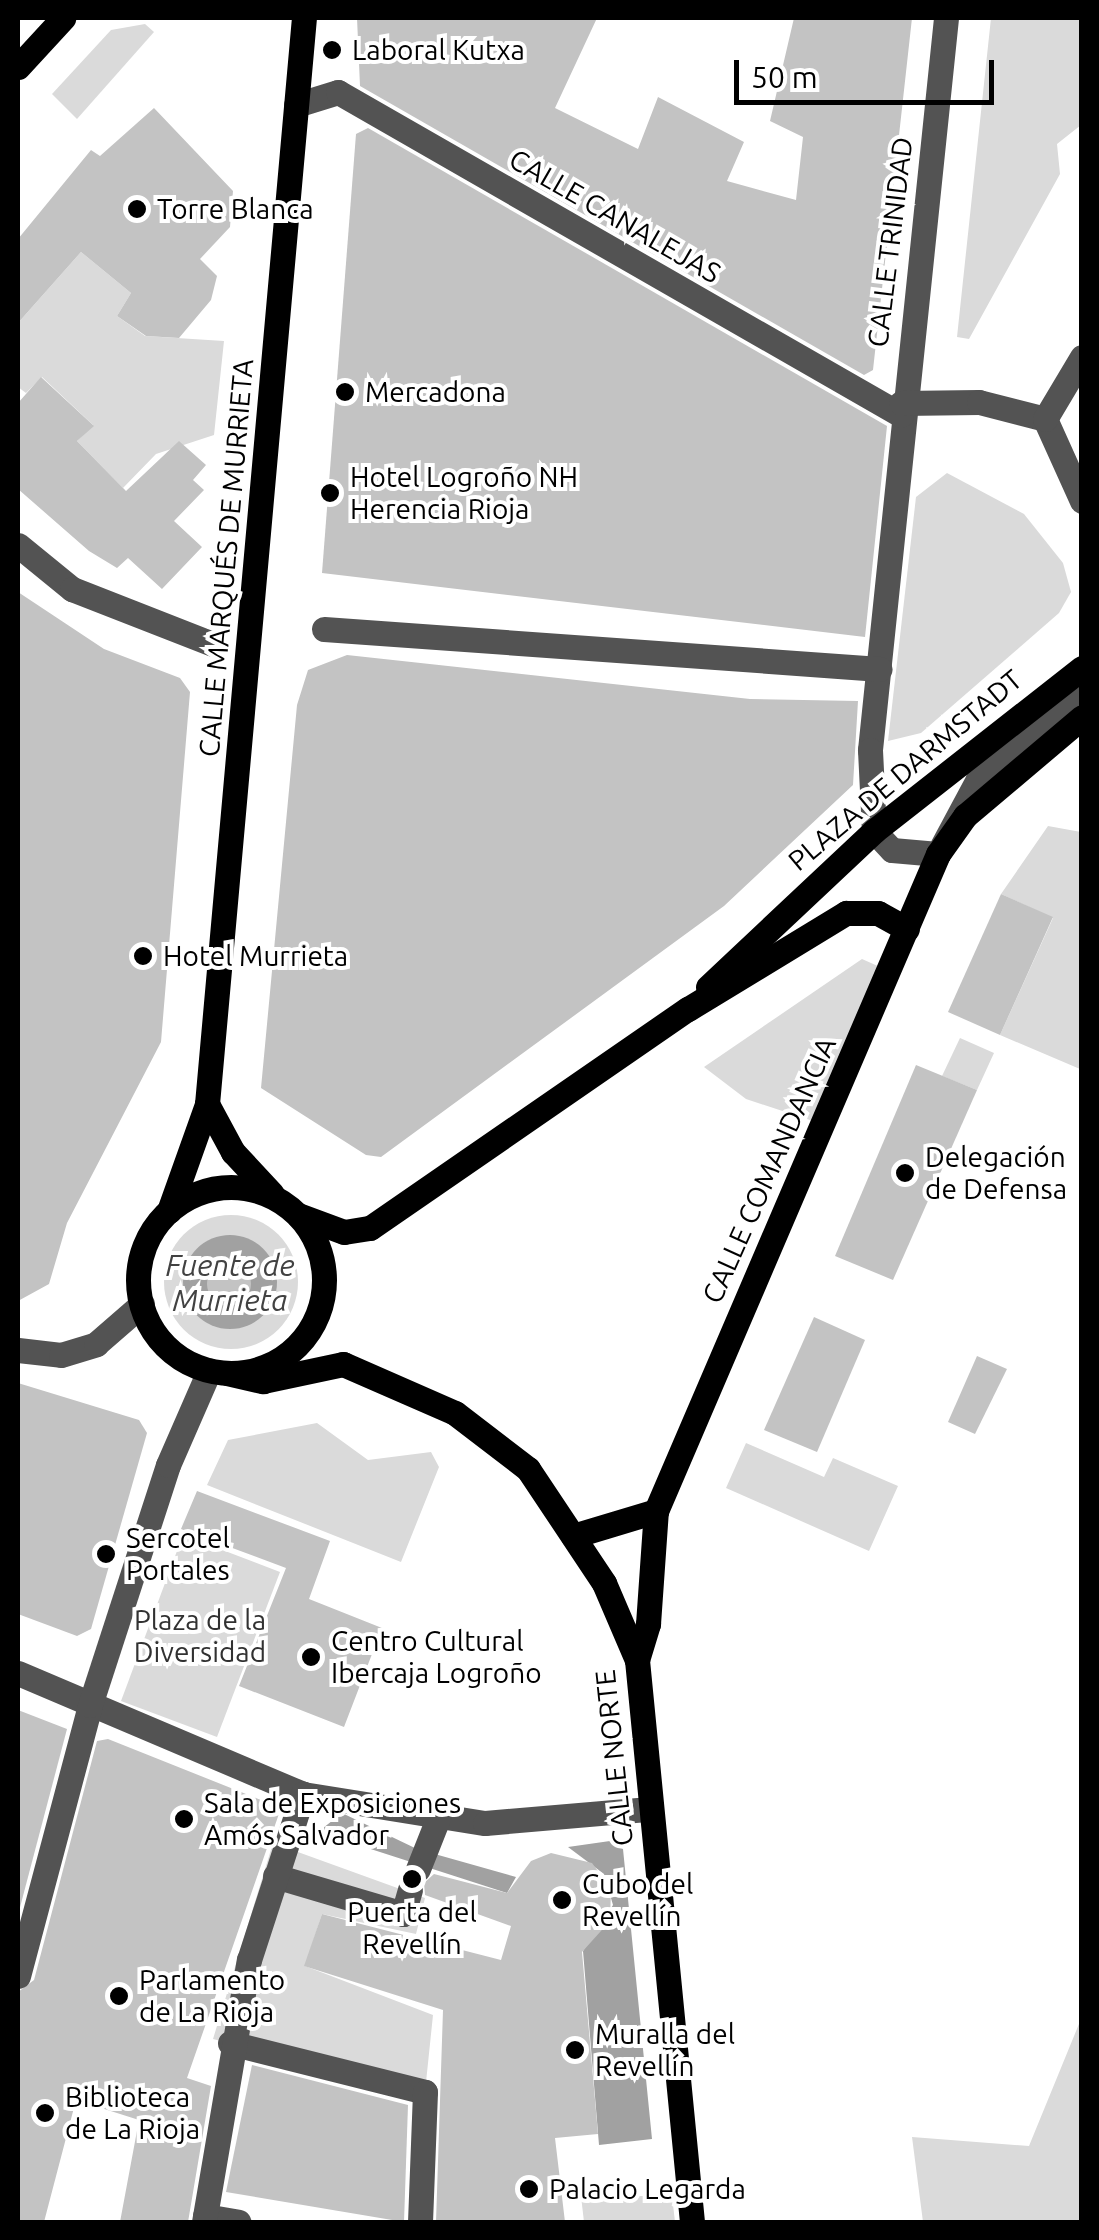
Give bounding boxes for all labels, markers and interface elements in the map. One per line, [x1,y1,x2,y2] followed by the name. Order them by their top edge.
[352,33,525,67] place label: Laboral Kutxa
[321,39,343,61] marker: Laboral Kutxa
[739,40,999,102] scale bar
[751,60,818,94] text: 50 m
[860,135,920,349] street label: CALLE TRINIDAD
[503,142,727,290] street label: CALLE CANALEJAS
[157,192,314,226] place label: Torre Blanca
[126,198,148,220] marker: Torre Blanca
[192,358,260,758] street label: CALLE MARQUÉS DE MURRIETA
[365,375,506,409] place label: Mercadona
[334,381,356,403] marker: Mercadona
[350,460,578,526] place label: Hotel Logroño NH Herencia Rioja
[319,482,341,504] marker: Hotel Logroño NH Herencia Rioja
[781,662,1029,878] street label: PLAZA DE DARMSTADT
[163,939,348,973] place label: Hotel Murrieta
[132,945,154,967] marker: Hotel Murrieta
[695,1032,843,1308] street label: CALLE COMANDANCIA
[925,1140,1067,1206] place label: Delegación de Defensa
[894,1162,916,1184] marker: Delegación de Defensa
[165,1247,295,1318] water label: Fuente de Murrieta
[126,1521,230,1587] place label: Sercotel Portales
[95,1543,117,1565] marker: Sercotel Portales
[134,1603,266,1669] park label: Plaza de la Diversidad
[331,1624,542,1690] place label: Centro Cultural Ibercaja Logroño
[300,1646,322,1668] marker: Centro Cultural Ibercaja Logroño
[588,1668,640,1848] street label: CALLE NORTE
[204,1786,461,1852] place label: Sala de Exposiciones Amós Salvador
[173,1808,195,1830] marker: Sala de Exposiciones Amós Salvador
[582,1867,693,1933] place label: Cubo del Revellín
[401,1868,423,1890] marker: Puerta del Revellín
[551,1889,573,1911] marker: Cubo del Revellín
[347,1895,477,1961] place label: Puerta del Revellín
[139,1963,285,2029] place label: Parlamento de La Rioja
[108,1985,130,2007] marker: Parlamento de La Rioja
[595,2017,735,2083] place label: Muralla del Revellín
[564,2039,586,2061] marker: Muralla del Revellín
[65,2080,200,2146] place label: Biblioteca de La Rioja
[34,2102,56,2124] marker: Biblioteca de La Rioja
[549,2172,746,2206] place label: Palacio Legarda
[518,2178,540,2200] marker: Palacio Legarda

